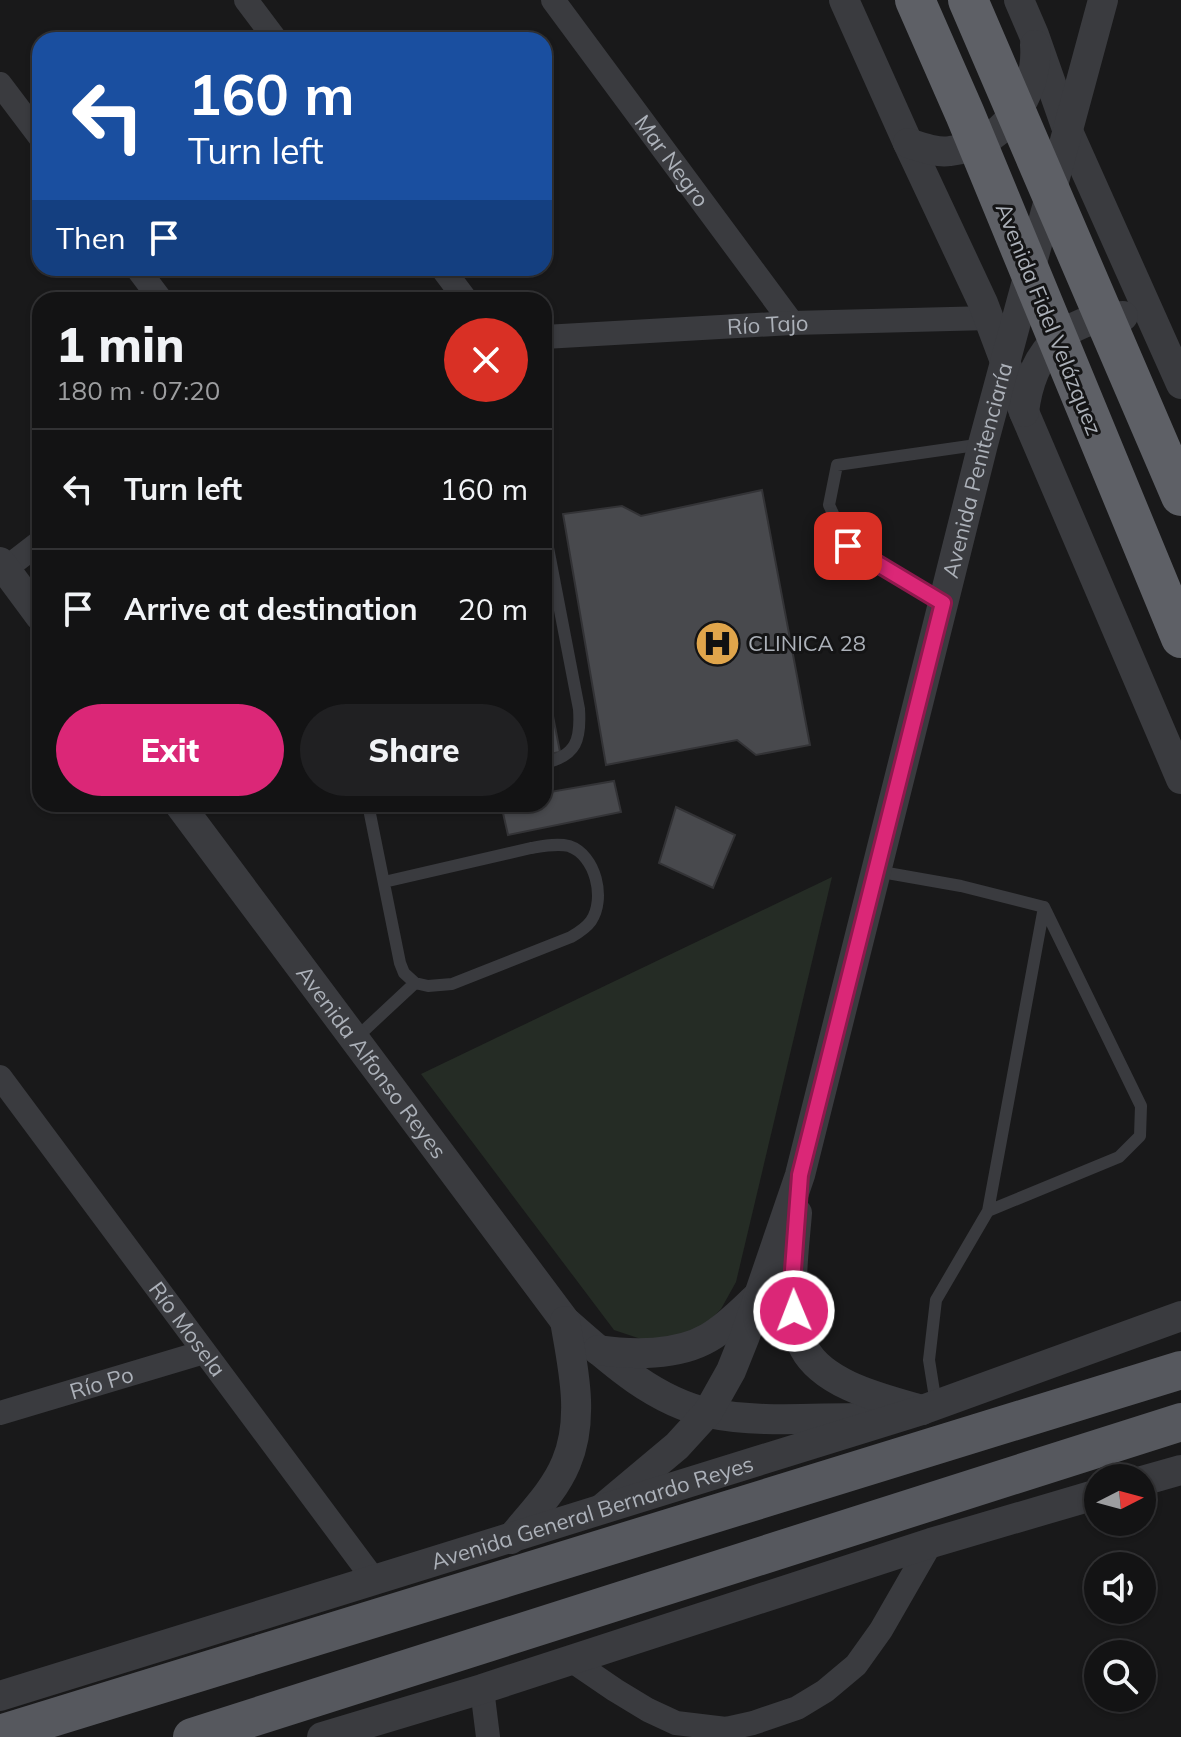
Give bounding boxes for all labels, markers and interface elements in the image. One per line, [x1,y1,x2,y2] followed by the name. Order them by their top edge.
[188,59,355,129] text: 160 m
[56,64,160,168] icon: left
[629,109,715,212] street label: Mar Negro
[188,128,324,173] text: Turn left
[990,199,1108,439] street label: Avenida Fidel Velázquez
[142,216,186,260] icon: arrive
[56,219,126,257] text: Then
[726,309,809,341] street label: Río Tajo
[56,314,185,374] text: 1 min
[444,318,528,402] button: close
[936,359,1018,581] street label: Avenida Penitenciaría
[56,374,220,407] text: 180 m · 07:20
[56,467,100,511] icon: left
[124,470,242,508] text: Turn left
[440,470,528,508] text: 160 m
[814,512,882,580] pin
[826,524,870,568] icon: arrive
[56,587,100,631] icon: arrive
[124,590,418,628] text: Arrive at destination
[458,590,528,628] text: 20 m
[693,619,741,667] hospital icon: CLINICA 28
[748,629,866,657] place label: CLINICA 28
[56,704,284,796] button: Exit
[300,704,528,796] button: Share
[290,960,453,1164] street label: Avenida Alfonso Reyes
[752,1269,836,1353] position arrow
[143,1276,232,1382] street label: Río Mosela
[66,1360,137,1405] street label: Río Po
[428,1449,757,1575] street label: Avenida General Bernardo Reyes
[1084,1464,1156,1536] north arrow
[1084,1464,1156,1712] map controls
[1084,1552,1156,1624] button: sound
[1084,1640,1156,1712] button: search

